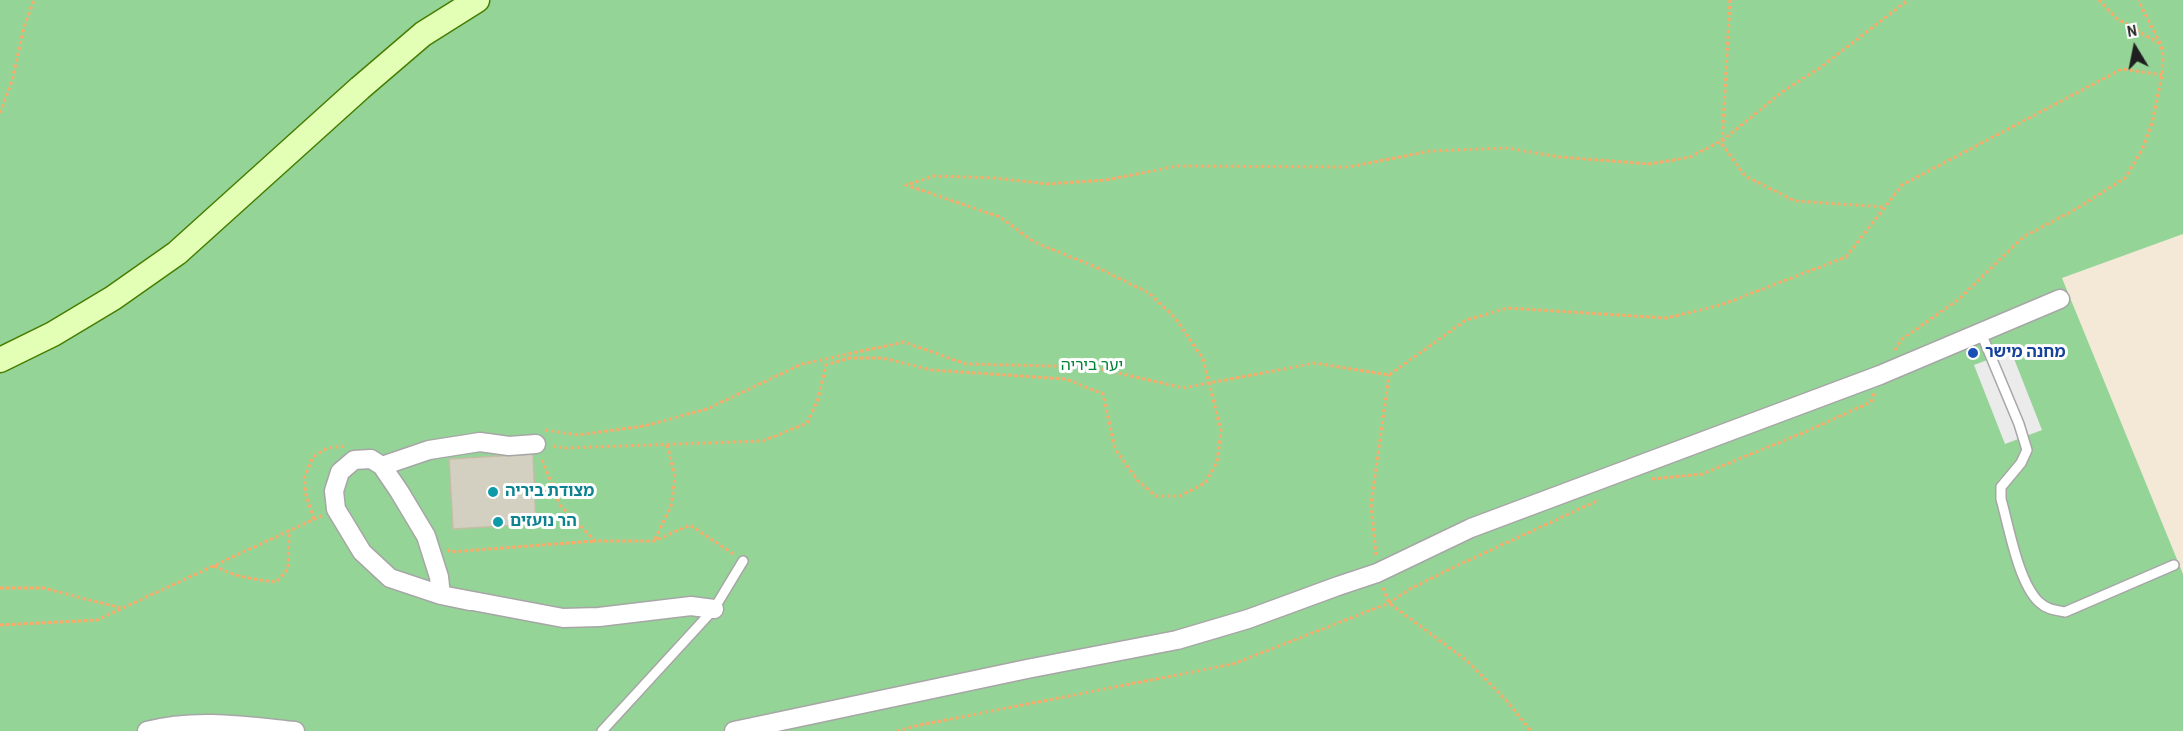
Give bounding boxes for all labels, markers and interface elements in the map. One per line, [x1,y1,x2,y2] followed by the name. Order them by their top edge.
[2105,18,2165,78] north arrow
[2125,19,2138,42] text: N
[1985,343,2065,363] place label: מחנה מישר
[1966,346,1980,360] marker: מחנה מישר
[1061,356,1123,376] park label: יער ביריה
[505,482,594,502] place label: מצודת ביריה
[486,485,500,499] marker: מצודת ביריה
[510,512,577,532] place label: הר נועזים
[491,515,505,529] marker: הר נועזים

